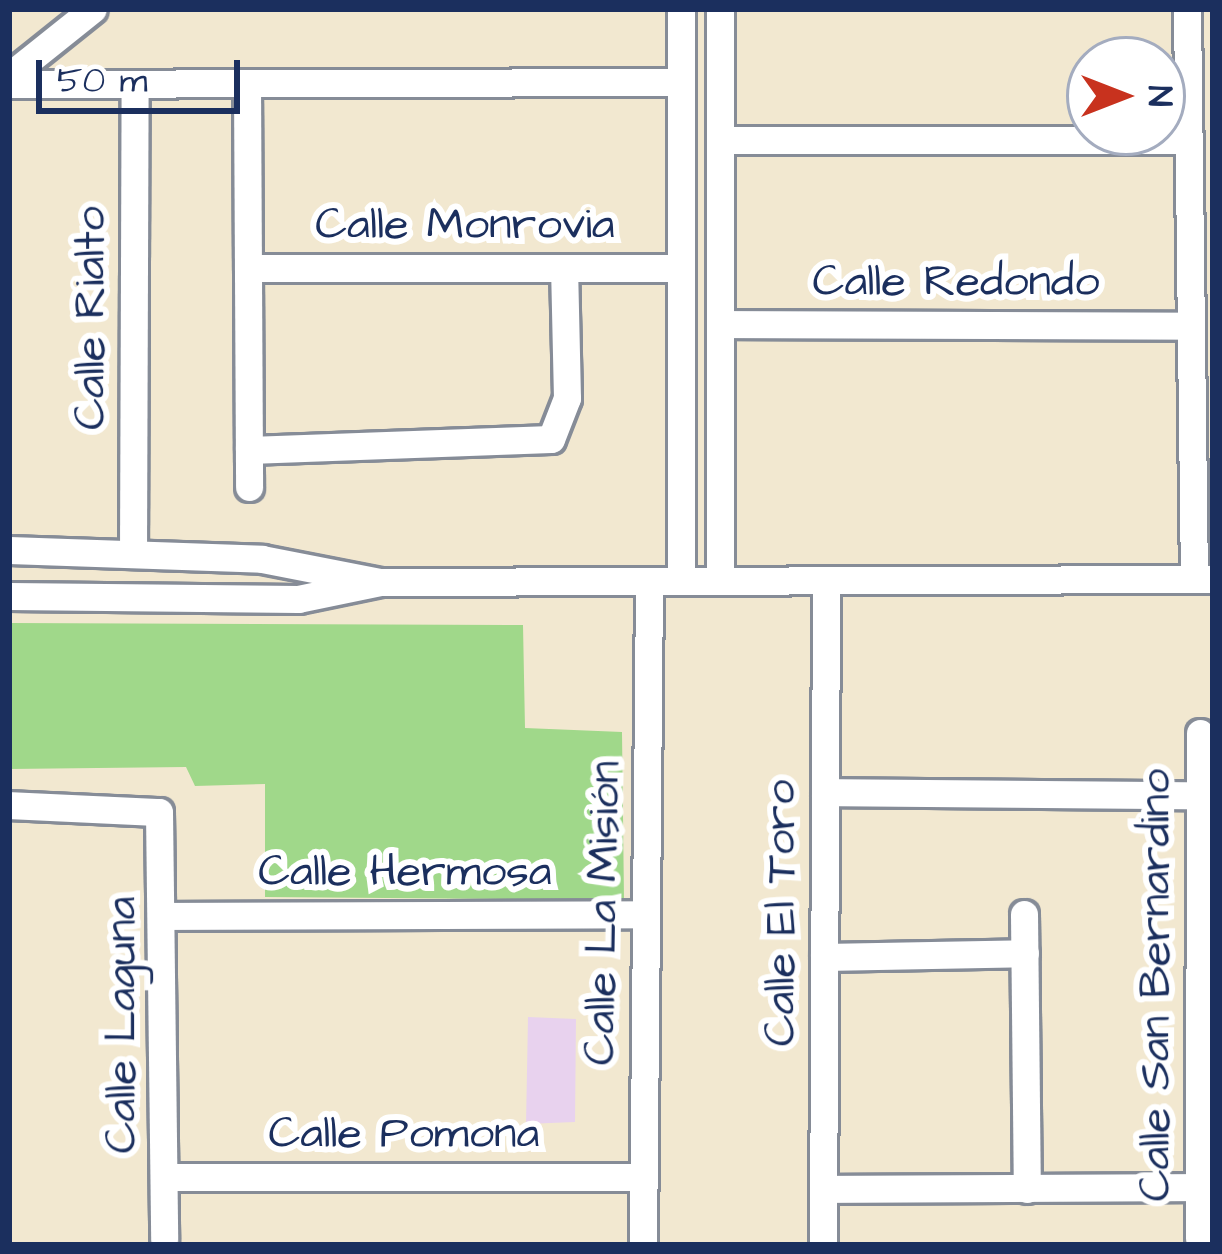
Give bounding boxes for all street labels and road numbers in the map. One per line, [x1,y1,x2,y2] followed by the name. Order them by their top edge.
[315,199,615,253] street label: Calle Monrovia
[65,206,119,430] street label: Calle Rialto
[813,256,1099,310] street label: Calle Redondo
[574,760,634,1066] street label: Calle La Misión
[1130,769,1184,1201] street label: Calle San Bernardino
[755,780,809,1046] street label: Calle El Toro
[258,846,552,900] street label: Calle Hermosa
[96,897,150,1153] street label: Calle Laguna
[268,1108,540,1162] street label: Calle Pomona

